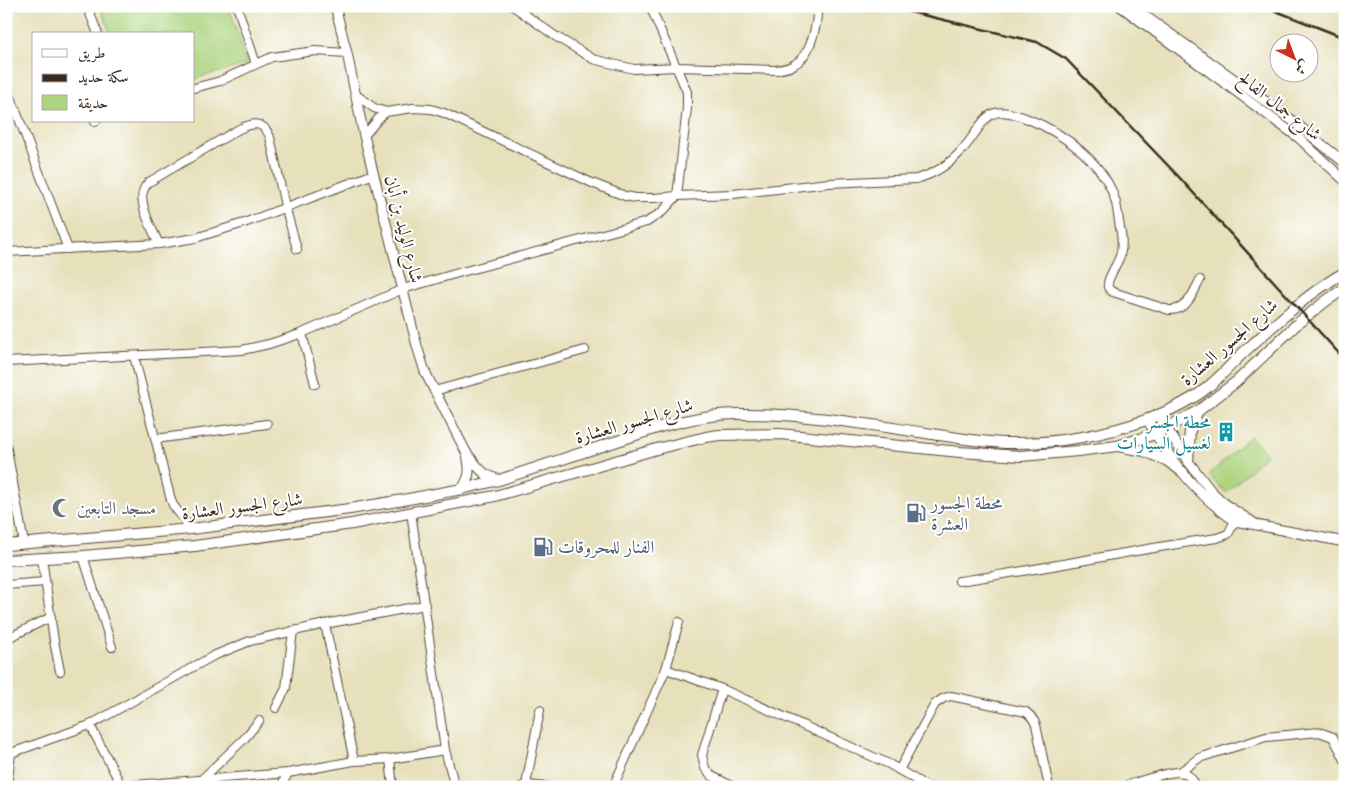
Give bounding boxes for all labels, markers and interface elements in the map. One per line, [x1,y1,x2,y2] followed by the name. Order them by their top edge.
[32,32,195,122] legend
[1268,32,1318,82] north arrow
[78,43,105,63] text: طريق
[78,67,128,86] text: سكة حديد
[1234,67,1326,145] street label: شارع جمال الفالح
[78,93,108,112] text: حديقة
[376,172,430,286] street label: شارع الوليد بن أبان
[1176,294,1285,393] street label: شارع الجسور العشارة
[573,394,697,452] street label: شارع الجسور العشارة
[1117,411,1211,456] place label: محطة الجسر لغسيل السيارات
[1215,421,1237,443] building icon: محطة الجسر لغسيل السيارات
[180,488,304,528] street label: شارع الجسور العشارة
[929,492,1002,536] place label: محطة الجسور العشرة
[51,497,73,519] mosque icon: مسجد التابعين
[77,497,156,519] place label: مسجد التابعين
[905,502,927,524] fuel station icon: محطة الجسور العشرة
[532,536,554,558] fuel station icon: الفنار للمحروقات
[558,536,654,559] place label: الفنار للمحروقات

